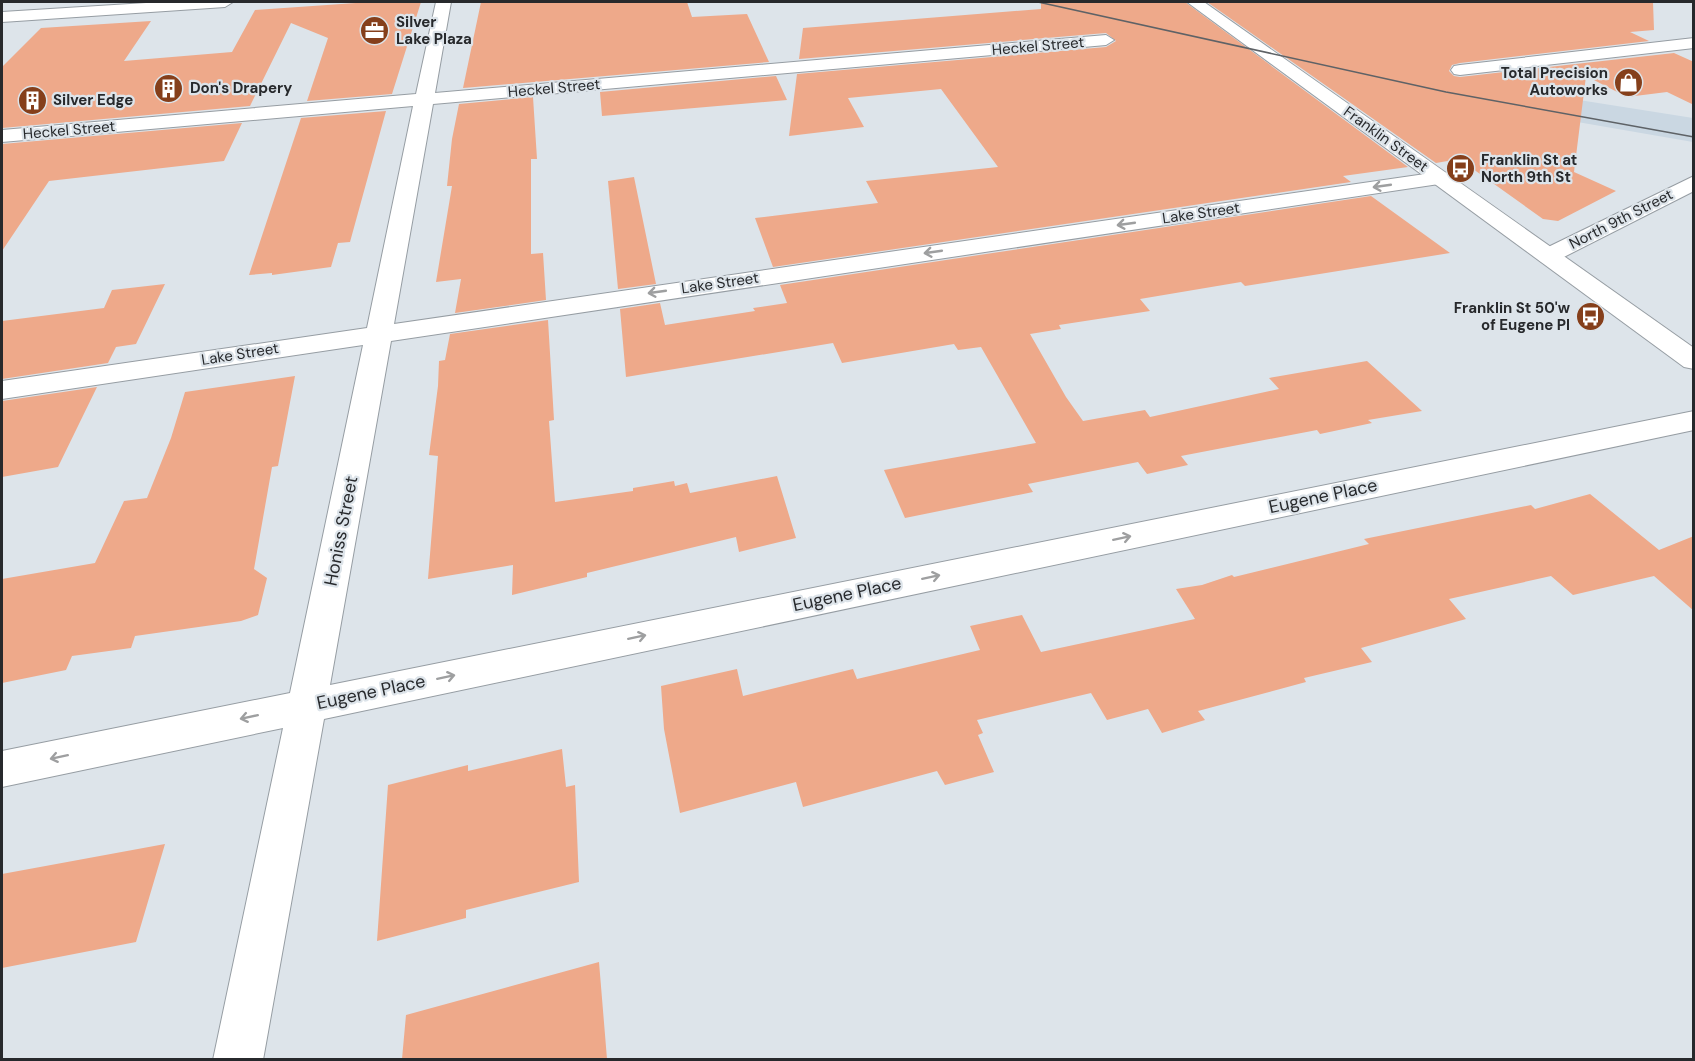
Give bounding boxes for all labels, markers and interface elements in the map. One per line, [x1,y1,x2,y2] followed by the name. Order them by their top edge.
[396,12,472,49] place label: Silver Lake Plaza
[359,15,391,47] office icon: Silver Lake Plaza
[991,32,1085,60] street label: Heckel Street
[1501,63,1608,100] place label: Total Precision Autoworks
[1613,66,1645,98] shop icon: Total Precision Autoworks
[153,72,185,104] building icon: Don's Drapery
[507,74,601,102] street label: Heckel Street
[190,78,292,98] place label: Don's Drapery
[16,84,48,116] building icon: Silver Edge
[53,90,133,110] place label: Silver Edge
[1340,102,1432,177] street label: Franklin Street
[22,116,116,144] street label: Heckel Street
[1481,150,1577,187] place label: Franklin St at North 9th St
[1444,153,1476,185] bus stop icon: Franklin St at North 9th St
[1372,181,1392,192] one-way arrow
[1566,184,1676,254] street label: North 9th Street
[1161,198,1241,228] street label: Lake Street
[1117,218,1137,229] one-way arrow
[924,246,944,257] one-way arrow
[680,268,760,298] street label: Lake Street
[648,287,668,298] one-way arrow
[1454,298,1571,335] place label: Franklin St 50'w of Eugene Pl
[1575,301,1607,333] bus stop icon: Franklin St 50'w of Eugene Pl
[200,338,280,370] street label: Lake Street
[1266,473,1380,519] street label: Eugene Place
[319,474,363,588] street label: Honiss Street
[1112,531,1131,543] one-way arrow
[790,571,904,617] street label: Eugene Place
[921,571,940,582] one-way arrow
[628,631,647,643] one-way arrow
[314,669,428,715] street label: Eugene Place
[436,671,456,682] one-way arrow
[240,712,260,723] one-way arrow
[49,752,69,763] one-way arrow

